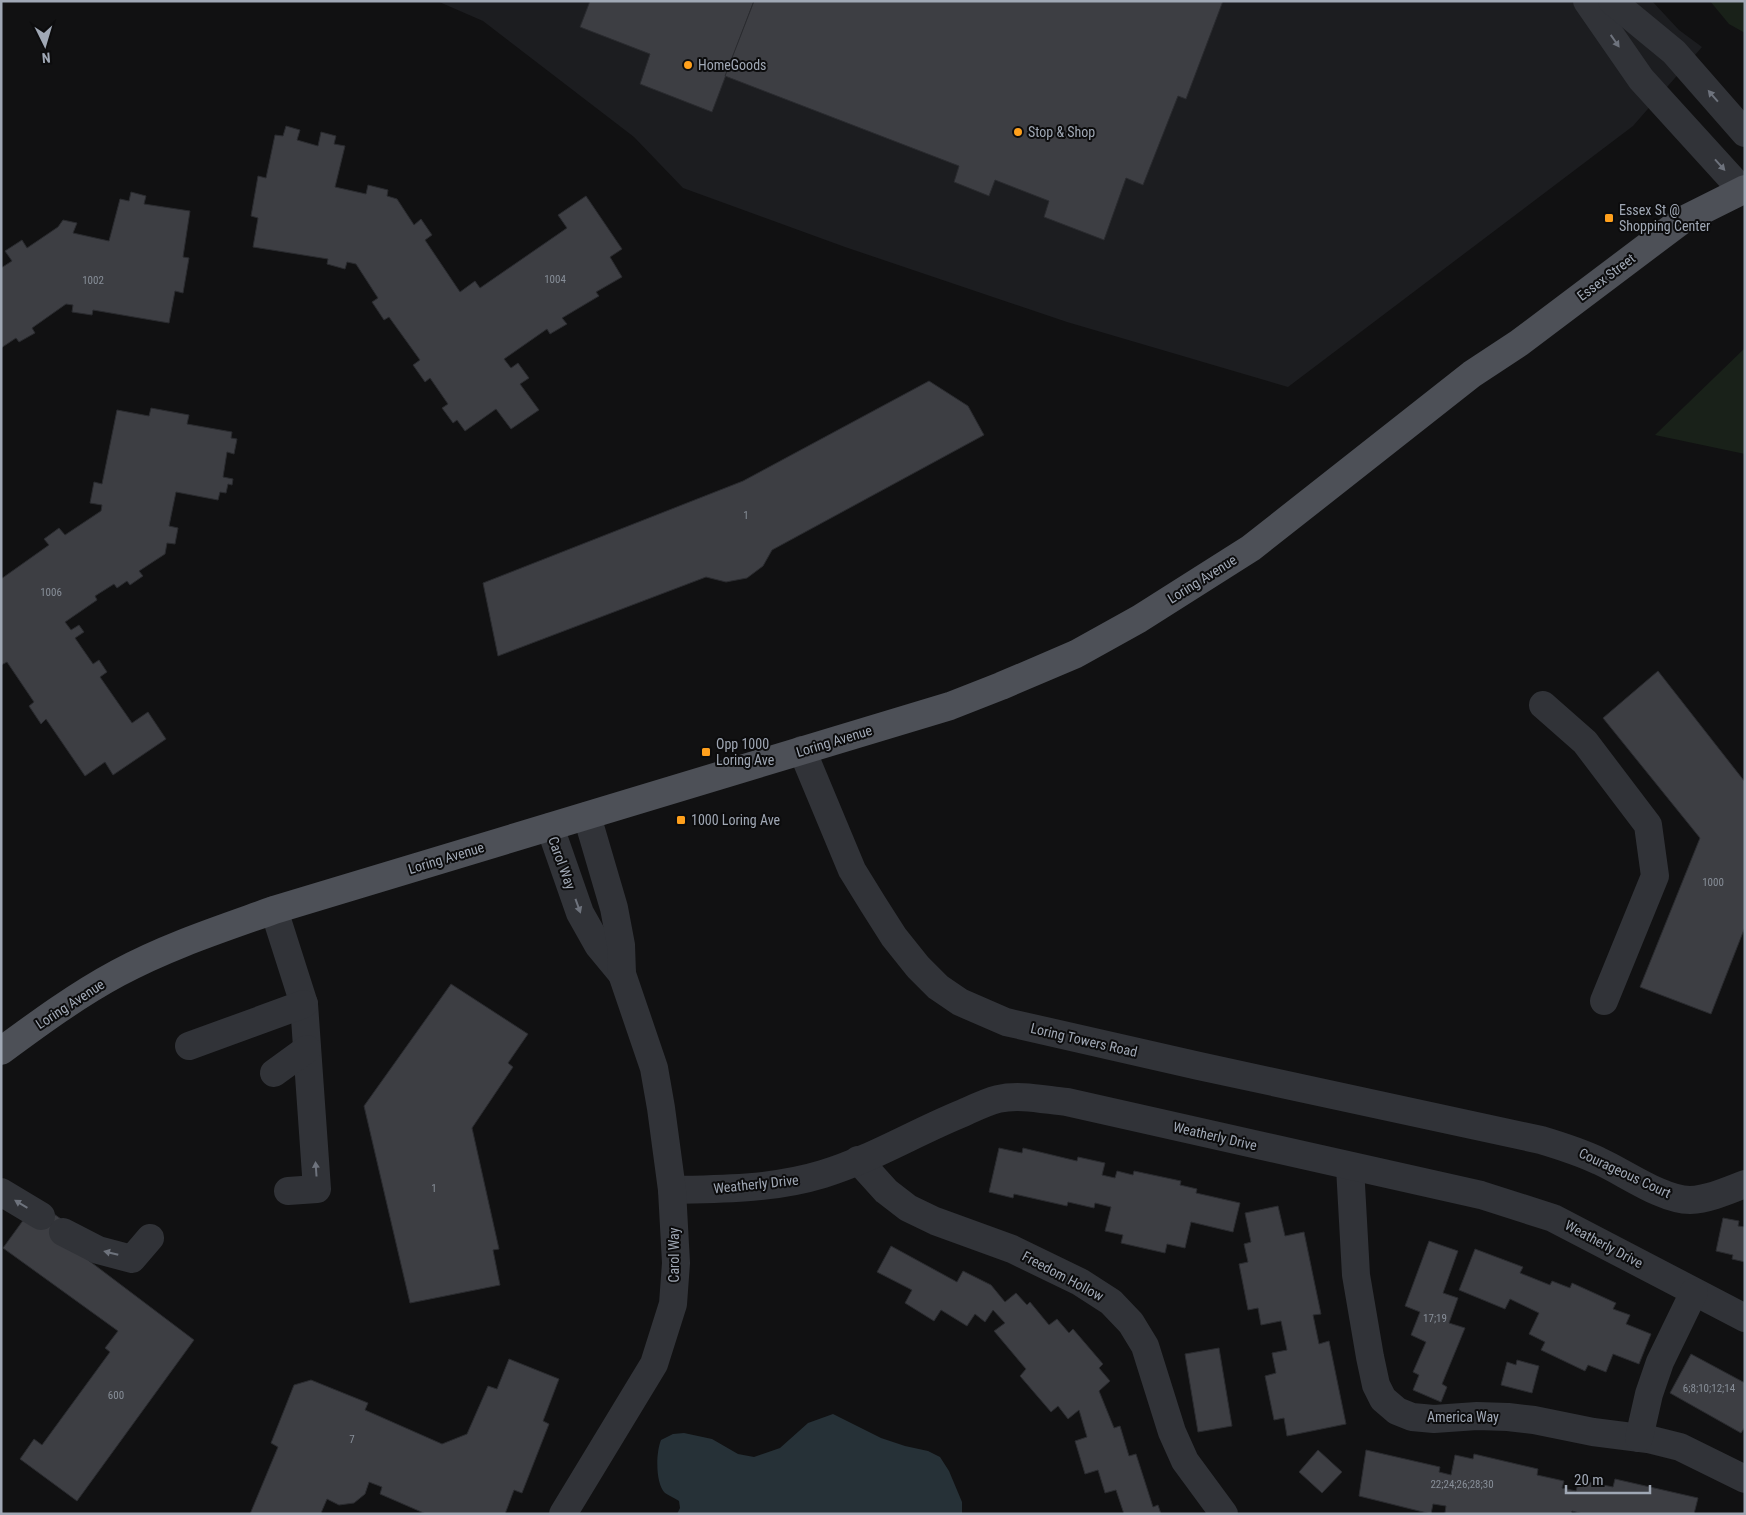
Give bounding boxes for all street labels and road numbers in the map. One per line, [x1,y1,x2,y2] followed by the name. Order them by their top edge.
[1574,250,1638,304] street label: Essex Street
[1165,551,1240,607] street label: Loring Avenue
[794,722,874,760] street label: Loring Avenue
[545,834,579,892] street label: Carol Way
[406,839,486,877] street label: Loring Avenue
[33,976,108,1032] street label: Loring Avenue
[1029,1020,1139,1060] street label: Loring Towers Road
[1171,1119,1259,1154] street label: Weatherly Drive
[1576,1145,1674,1201] street label: Courageous Court
[713,1172,800,1196] street label: Weatherly Drive
[1562,1217,1646,1271] street label: Weatherly Drive
[666,1227,682,1283] street label: Carol Way
[1020,1248,1106,1304] street label: Freedom Hollow
[1427,1409,1499,1425] street label: America Way

